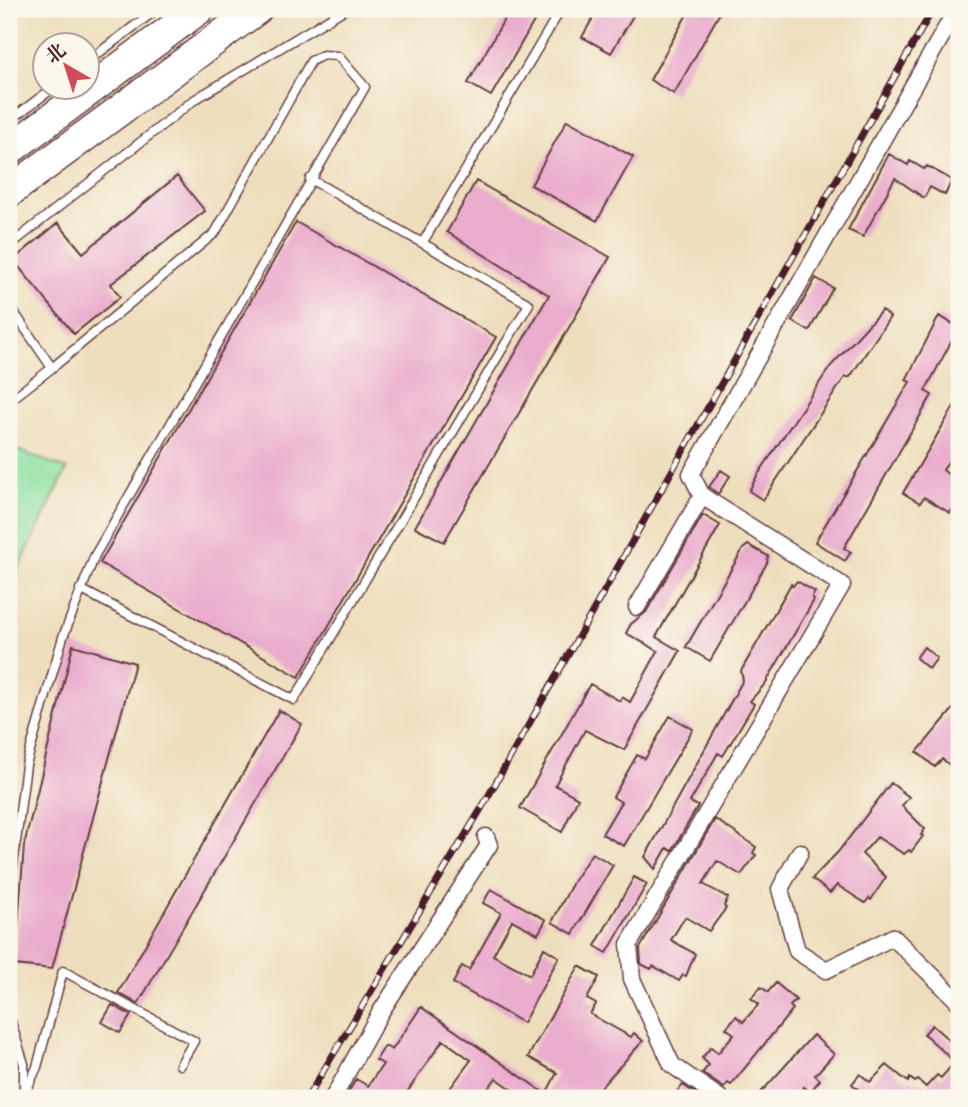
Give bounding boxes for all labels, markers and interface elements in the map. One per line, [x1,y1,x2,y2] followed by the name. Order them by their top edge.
[32,32,102,102] north arrow
[40,37,72,70] text: 北

